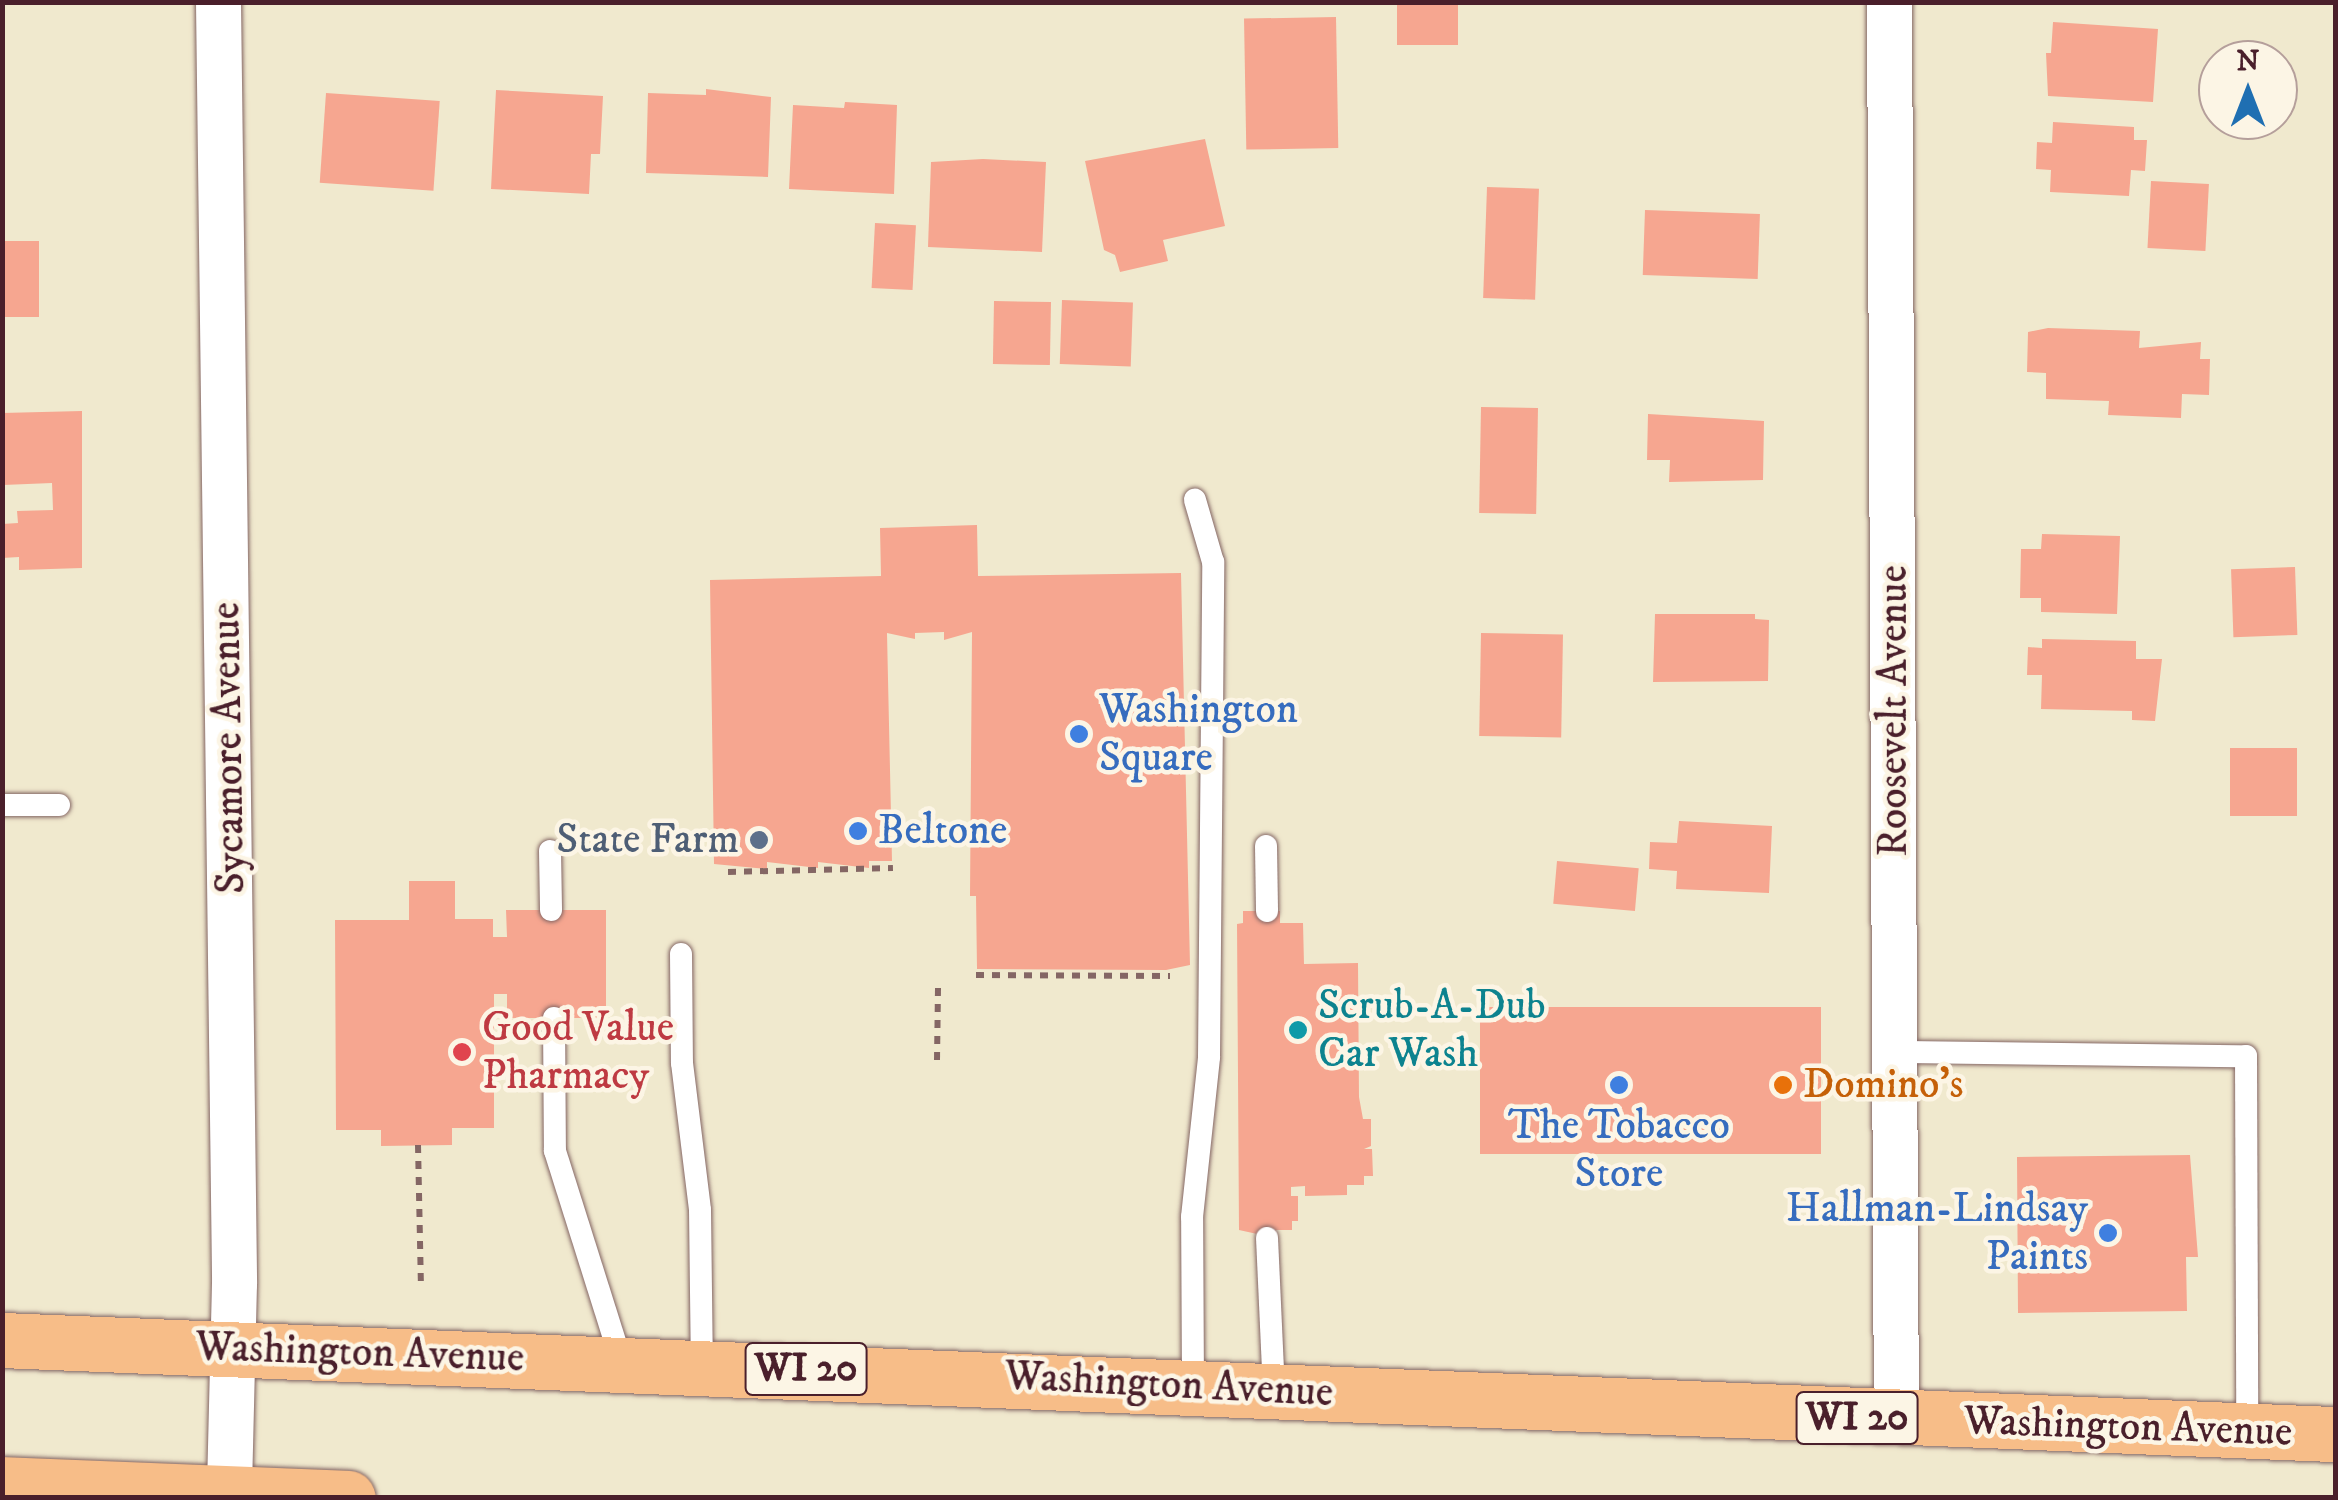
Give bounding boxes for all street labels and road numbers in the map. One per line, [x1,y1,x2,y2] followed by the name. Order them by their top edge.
[1869,565,1919,857] street label: Roosevelt Avenue
[201,602,257,894] street label: Sycamore Avenue
[195,1322,525,1384] street label: Washington Avenue
[744,1334,868,1404] road number: WI 20
[1003,1351,1335,1419] street label: Washington Avenue
[1794,1383,1920,1453] road number: WI 20
[1963,1396,2293,1458] street label: Washington Avenue

